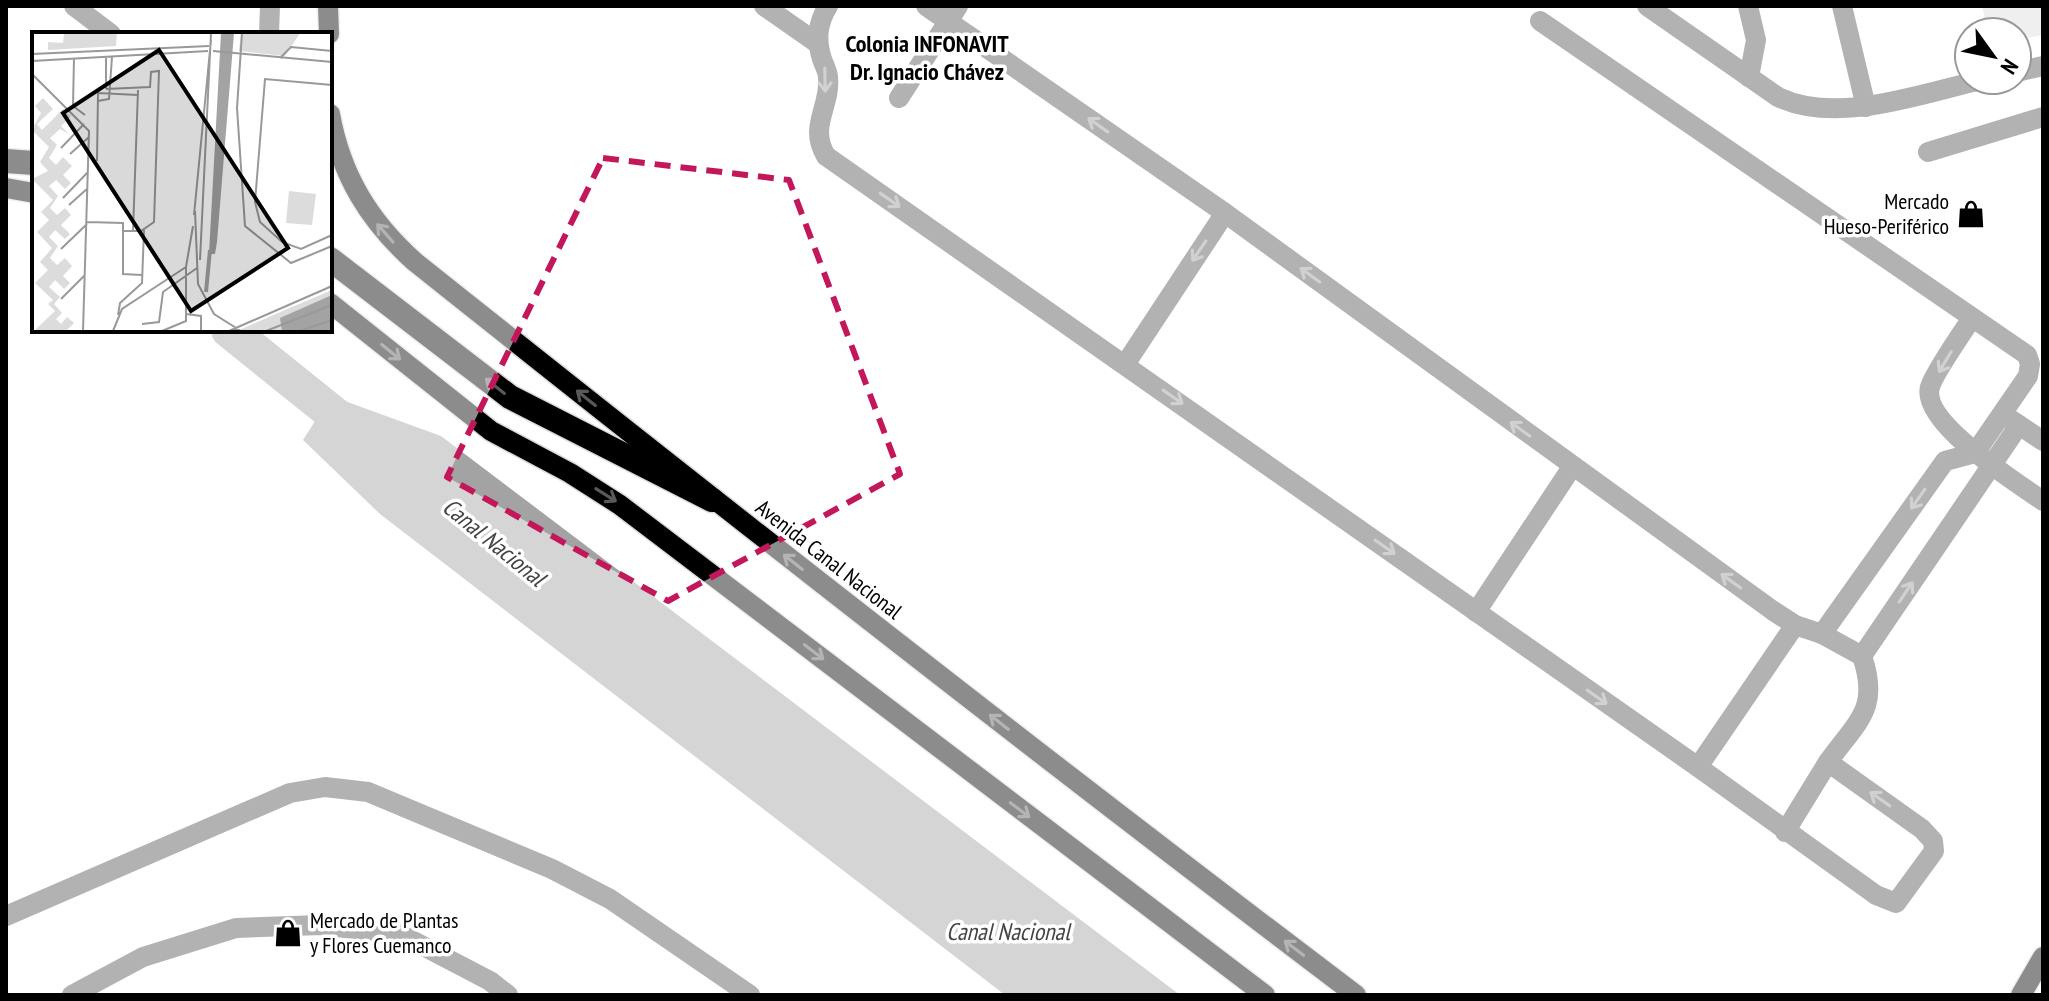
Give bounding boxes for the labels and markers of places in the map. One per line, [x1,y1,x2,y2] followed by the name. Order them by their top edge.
[1824,187,1949,240] place label: Mercado Hueso-Periférico
[1956,199,1986,229] shop icon: Mercado Hueso-Periférico
[310,906,459,959] place label: Mercado de Plantas y Flores Cuemanco
[273,918,303,948] shop icon: Mercado de Plantas y Flores Cuemanco

